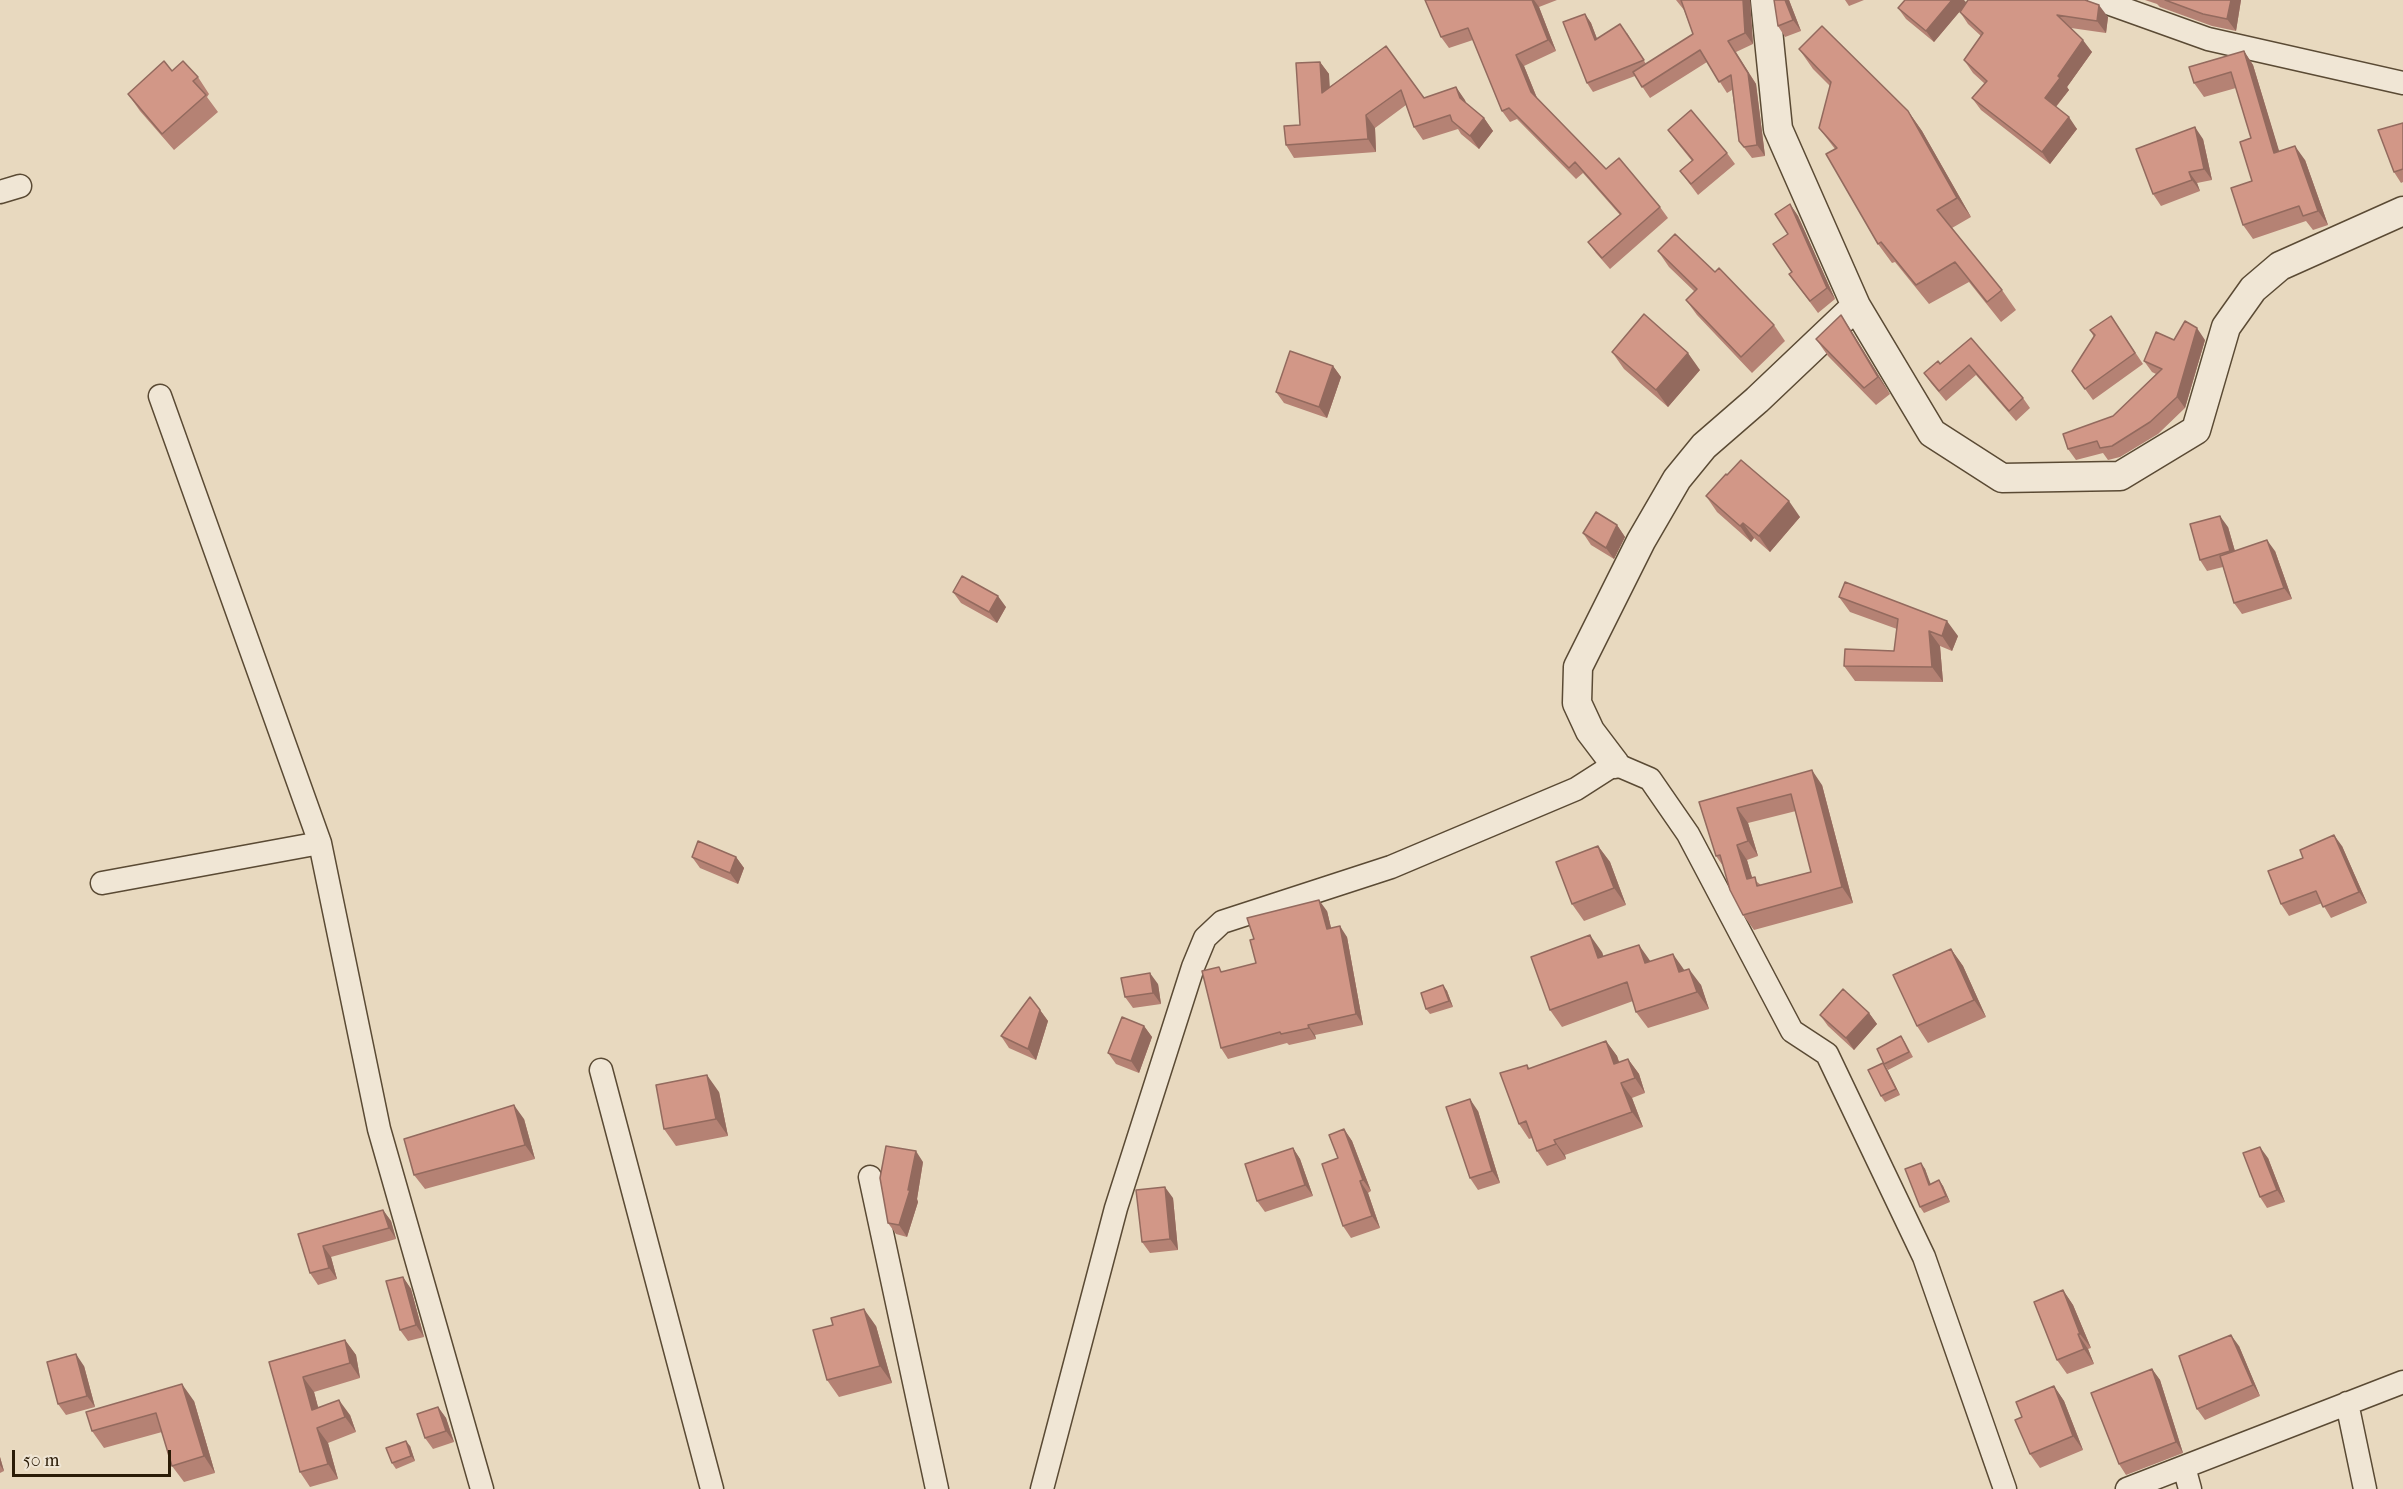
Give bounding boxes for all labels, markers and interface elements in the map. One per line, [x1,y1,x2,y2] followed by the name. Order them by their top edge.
[15,1438,174,1476] scale bar
[23,1450,59,1471] text: 50 m

